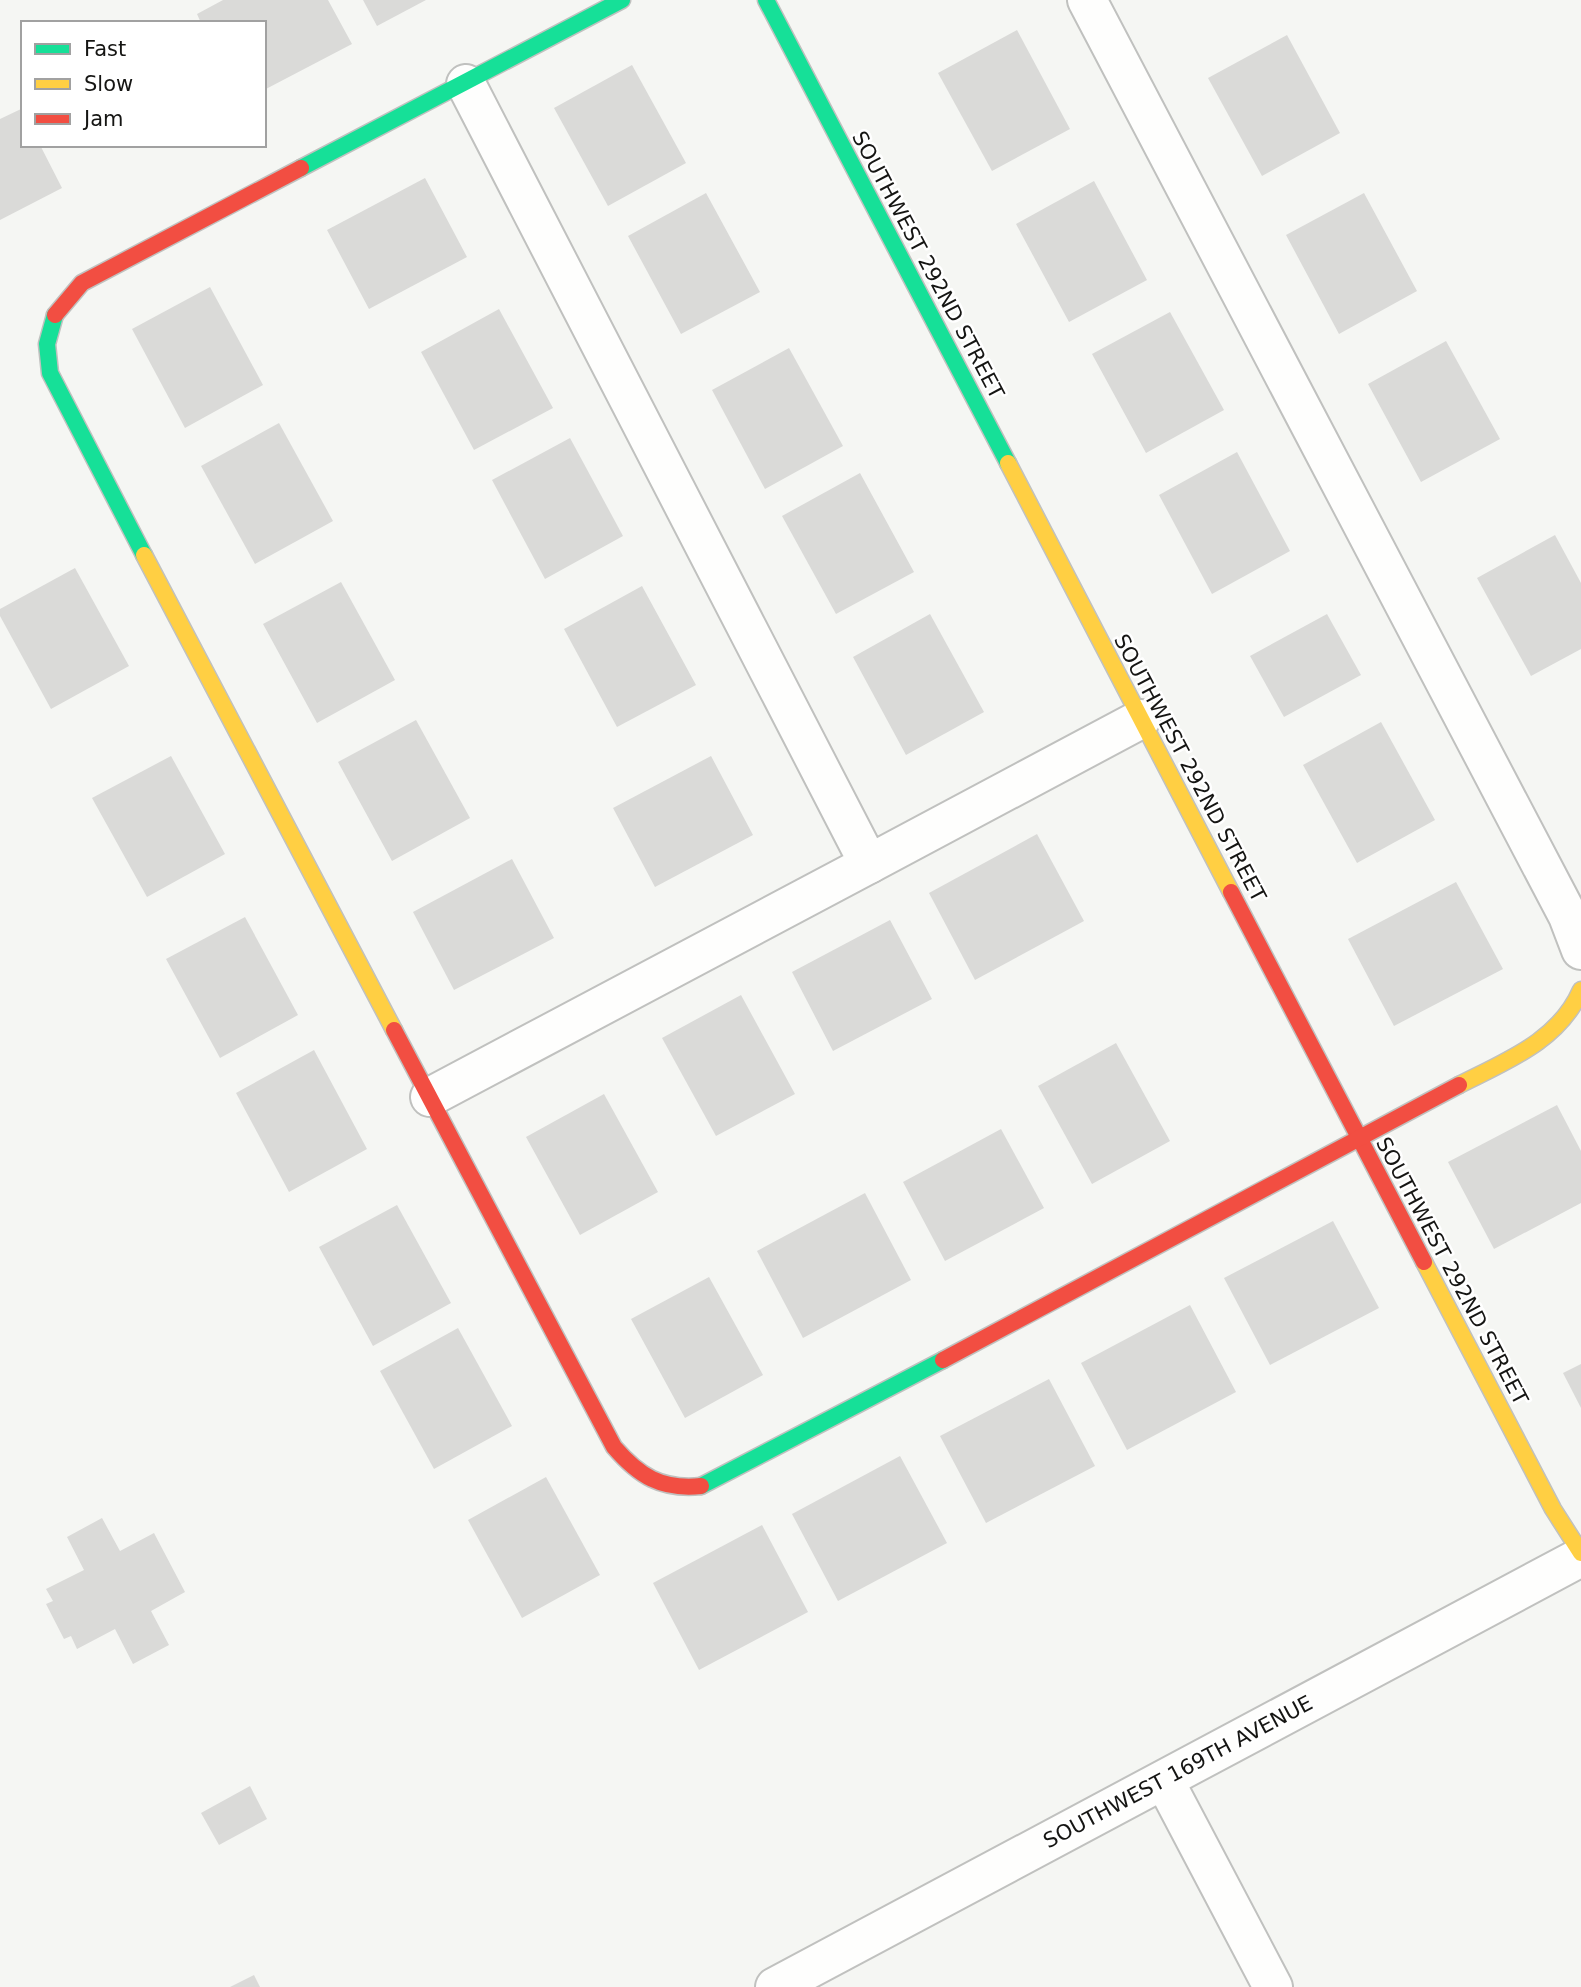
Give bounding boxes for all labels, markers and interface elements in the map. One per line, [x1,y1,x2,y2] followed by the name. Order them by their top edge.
[21,21,266,147] legend
[84,37,126,61] text: Fast
[84,72,133,96] text: Slow
[82,107,124,131] text: Jam
[847,127,1009,403] street label: SOUTHWEST 292ND STREET
[1109,630,1271,906] street label: SOUTHWEST 292ND STREET
[1371,1133,1533,1409] street label: SOUTHWEST 292ND STREET
[1039,1691,1317,1853] street label: SOUTHWEST 169TH AVENUE

